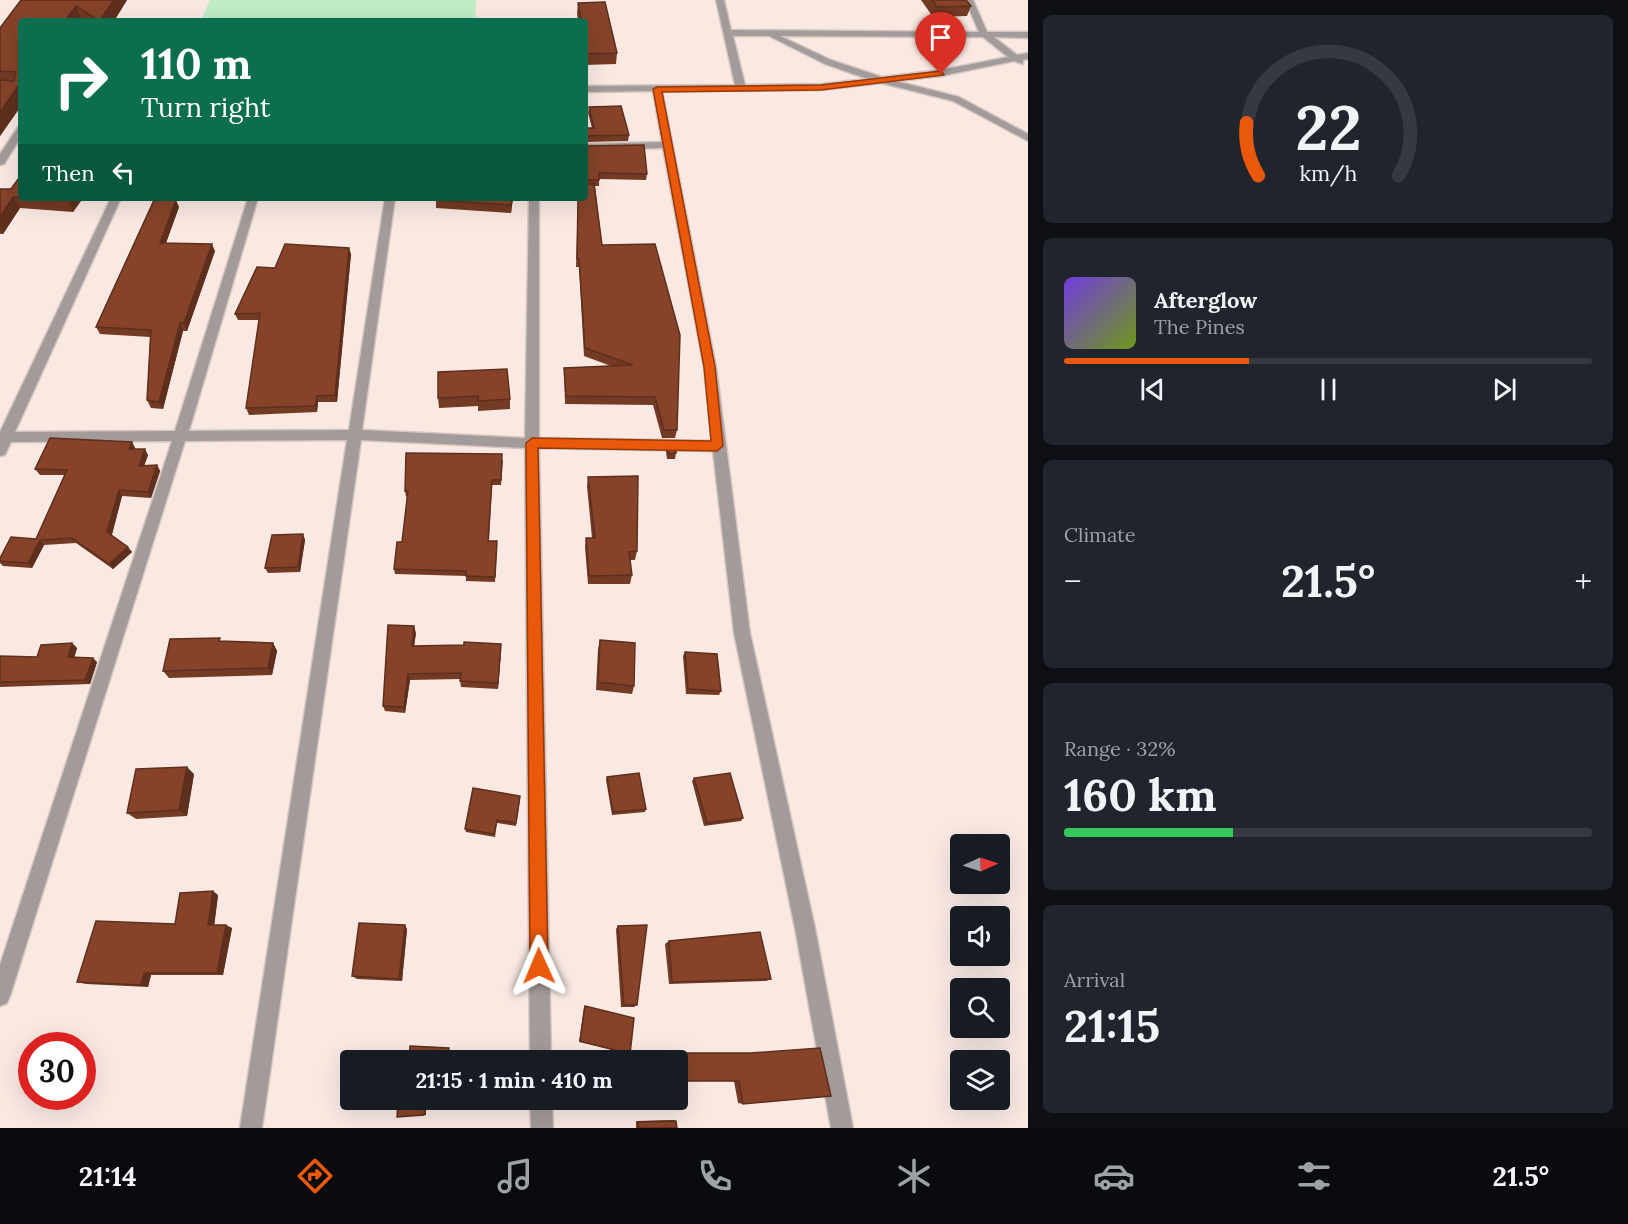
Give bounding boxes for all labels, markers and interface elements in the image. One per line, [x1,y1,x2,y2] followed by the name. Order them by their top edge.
[915,12,966,74] pin
[924,21,957,54] icon: arrive
[141,37,252,91] text: 110 m
[42,42,120,120] icon: right
[1295,87,1361,167] text: 22
[141,90,270,124] text: Turn right
[107,156,140,189] icon: left
[42,159,95,187] text: Then
[1299,159,1357,187] text: km/h
[1154,286,1257,314] text: Afterglow
[1154,314,1245,339] text: The Pines
[1136,373,1169,406] icon: previous
[1312,373,1345,406] icon: pause
[1488,373,1521,406] icon: next
[1064,522,1136,547] text: Climate
[1281,552,1375,609] text: 21.5°
[1064,560,1082,602] text: −
[1574,560,1592,602] text: +
[1064,736,1176,761] text: Range · 32%
[1064,766,1217,823] text: 160 km
[950,834,1010,894] north arrow
[950,834,1010,1110] map controls
[950,906,1010,966] button: sound
[507,934,571,998] position arrow
[1064,967,1125,992] text: Arrival
[950,978,1010,1038] button: search
[1064,997,1160,1054] text: 21:15
[18,1032,96,1110] speed limit sign: 30
[950,1050,1010,1110] button: layers
[415,1066,613,1094] text: 21:15 · 1 min · 410 m
[294,1155,336,1197] icon: directions
[494,1155,536,1197] icon: music
[694,1155,736,1197] icon: phone
[893,1155,935,1197] icon: climate
[1093,1155,1135,1197] icon: car
[1293,1155,1335,1197] icon: filters
[79,1159,137,1193] text: 21:14
[1493,1159,1549,1193] text: 21.5°

